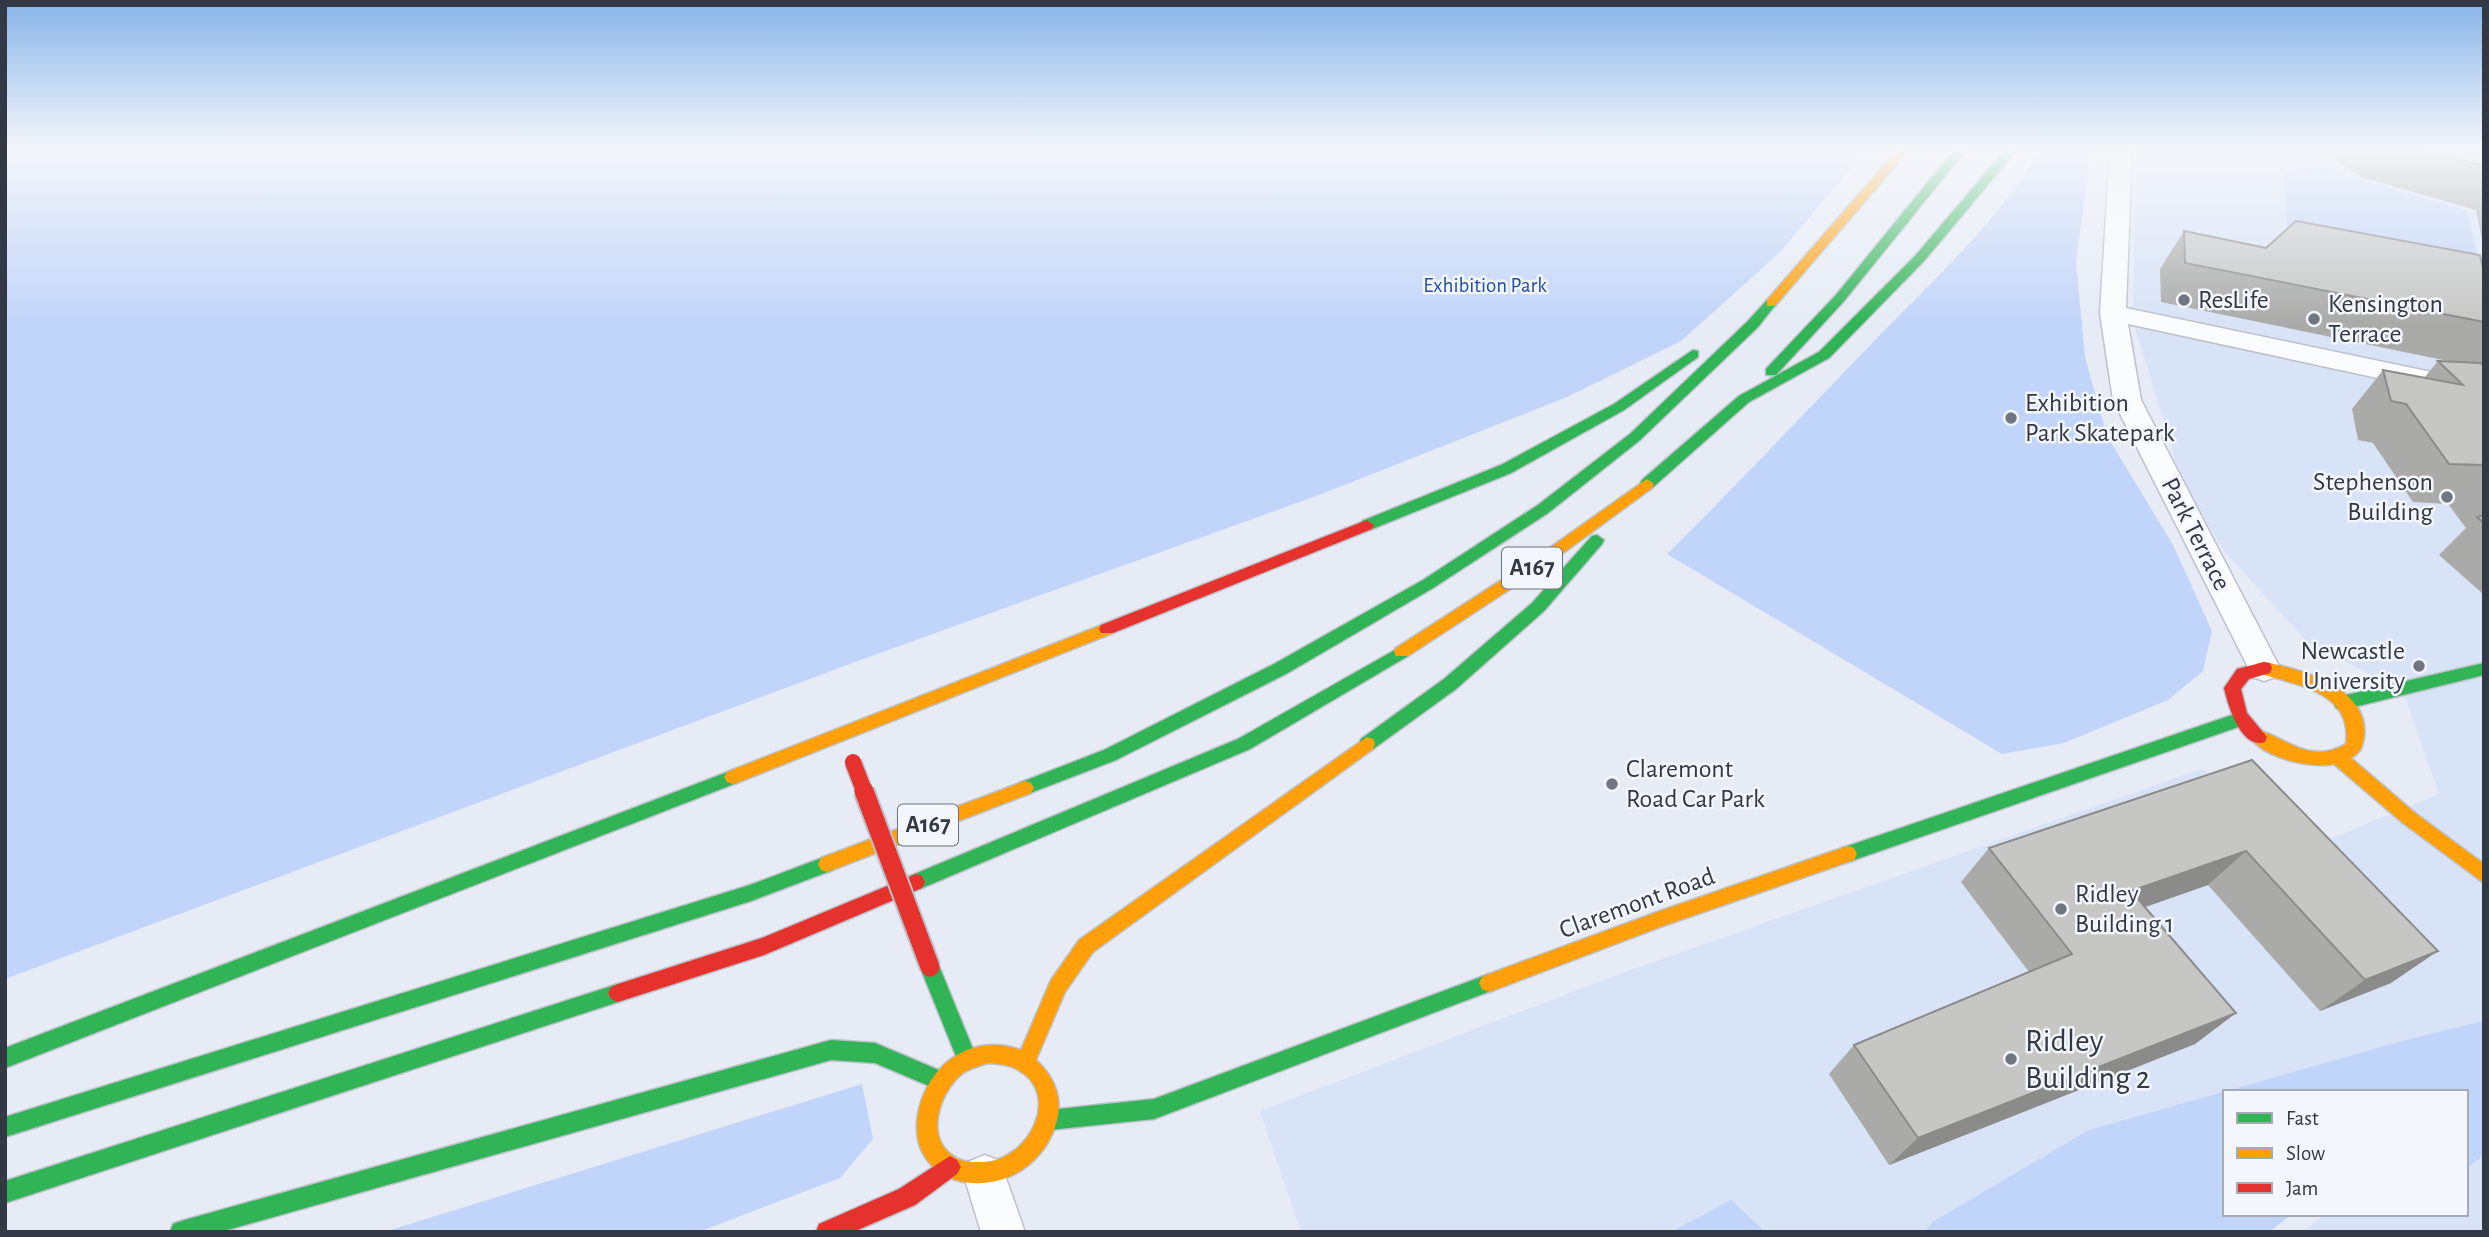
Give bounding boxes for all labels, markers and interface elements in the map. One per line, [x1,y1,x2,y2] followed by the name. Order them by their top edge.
[1423,275,1547,296] park label: Exhibition Park
[2198,287,2269,313] place label: ResLife
[2328,291,2443,347] place label: Kensington Terrace
[2176,292,2192,308] marker: ResLife
[2306,311,2322,327] marker: Kensington Terrace
[2025,390,2175,446] place label: Exhibition Park Skatepark
[2003,410,2019,426] marker: Exhibition Park Skatepark
[2313,469,2433,525] place label: Stephenson Building
[2157,473,2235,595] street label: Park Terrace
[2439,489,2455,505] marker: Stephenson Building
[1502,548,1562,588] road number: A167
[2301,638,2405,694] place label: Newcastle University
[2411,658,2427,674] marker: Newcastle University
[1626,756,1765,812] place label: Claremont Road Car Park
[1604,776,1620,792] marker: Claremont Road Car Park
[898,804,958,846] road number: A167
[1556,863,1718,943] street label: Claremont Road
[2075,881,2174,937] place label: Ridley Building 1
[2053,901,2069,917] marker: Ridley Building 1
[2025,1025,2150,1094] place label: Ridley Building 2
[2003,1051,2019,1067] marker: Ridley Building 2
[2223,1090,2468,1216] legend
[2286,1108,2319,1129] text: Fast
[2286,1143,2325,1164] text: Slow
[2286,1178,2318,1199] text: Jam

